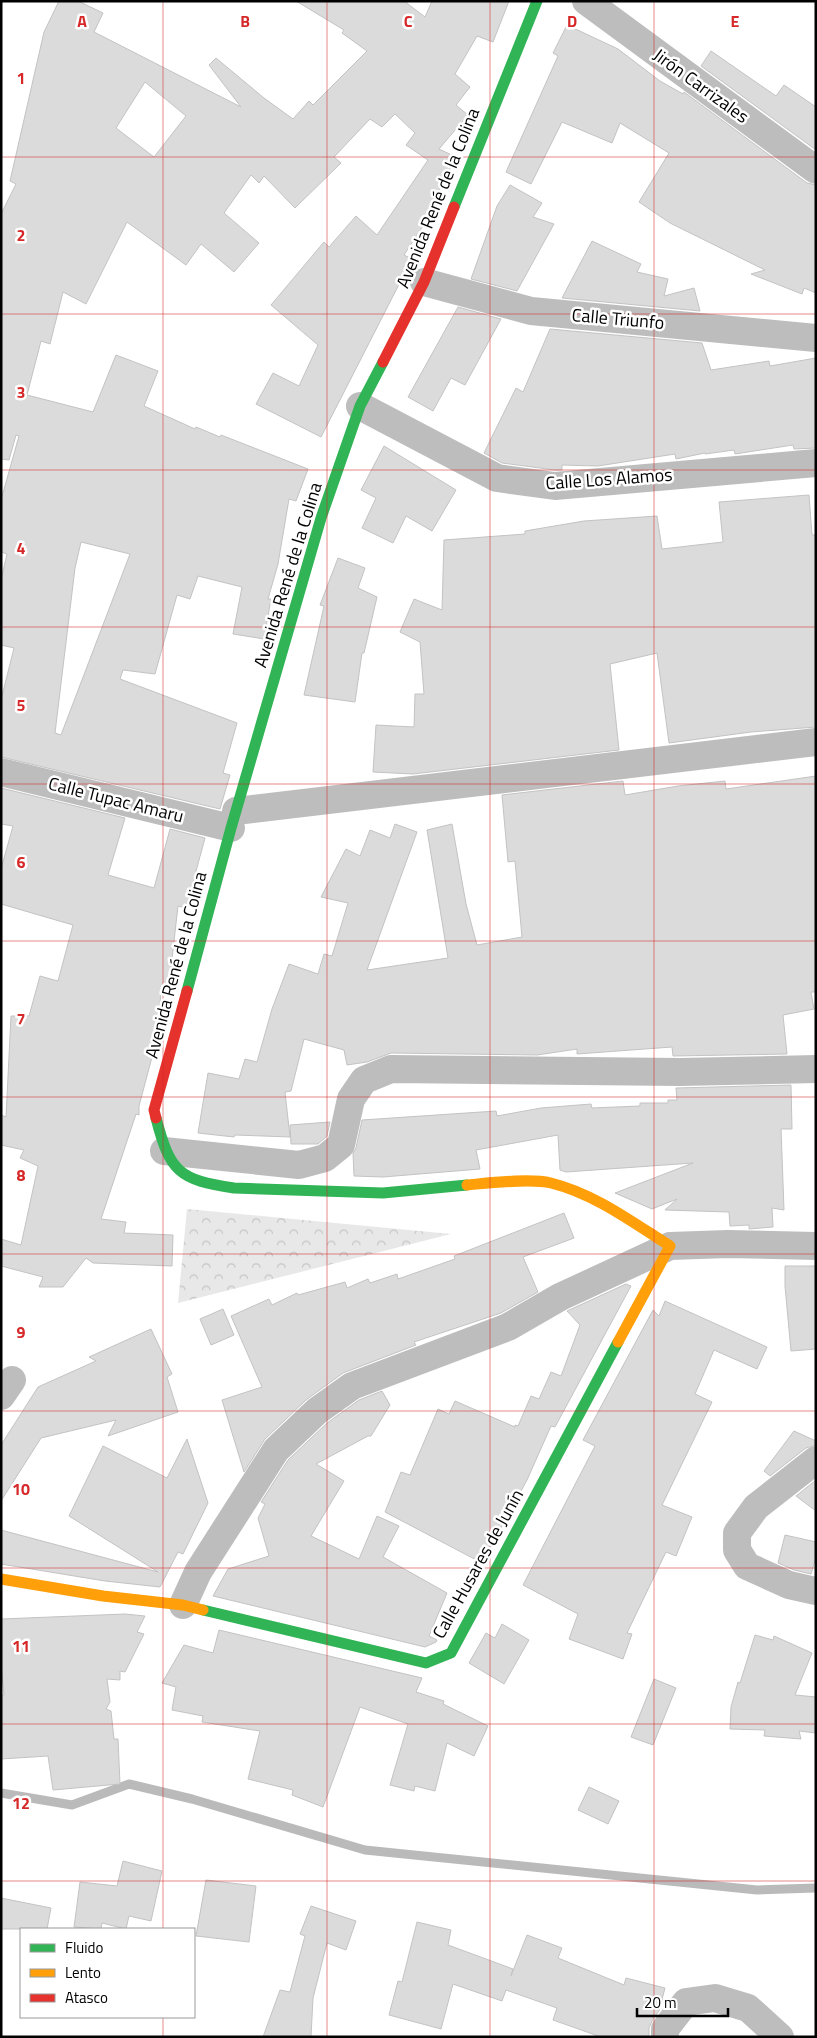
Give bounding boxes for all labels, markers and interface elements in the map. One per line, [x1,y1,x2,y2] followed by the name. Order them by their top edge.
[77,9,87,33] text: A
[240,9,250,33] text: B
[404,9,413,33] text: C
[567,9,577,33] text: D
[731,9,740,33] text: E
[648,42,755,130] street label: Jirón Carrizales
[17,66,25,90] text: 1
[389,104,486,292] street label: Avenida René de la Colina
[17,223,25,247] text: 2
[571,301,665,336] street label: Calle Triunfo
[17,380,25,404] text: 3
[544,461,673,496] street label: Calle Los Alamos
[246,479,329,671] street label: Avenida René de la Colina
[17,536,26,560] text: 4
[17,693,26,717] text: 5
[46,770,187,829] street label: Calle Tupac Amaru
[17,850,26,874] text: 6
[138,868,213,1061] street label: Avenida René de la Colina
[17,1007,25,1031] text: 7
[17,1163,26,1187] text: 8
[17,1320,26,1344] text: 9
[12,1477,30,1501] text: 10
[425,1484,530,1643] street label: Calle Husares de Junín
[12,1634,30,1658] text: 11
[12,1791,30,1815] text: 12
[20,1928,195,2018] legend
[65,1936,104,1959] text: Fluido
[65,1961,101,1984] text: Lento
[65,1986,108,2009] text: Atasco
[637,1986,728,2018] scale bar
[644,1991,677,2014] text: 20 m

